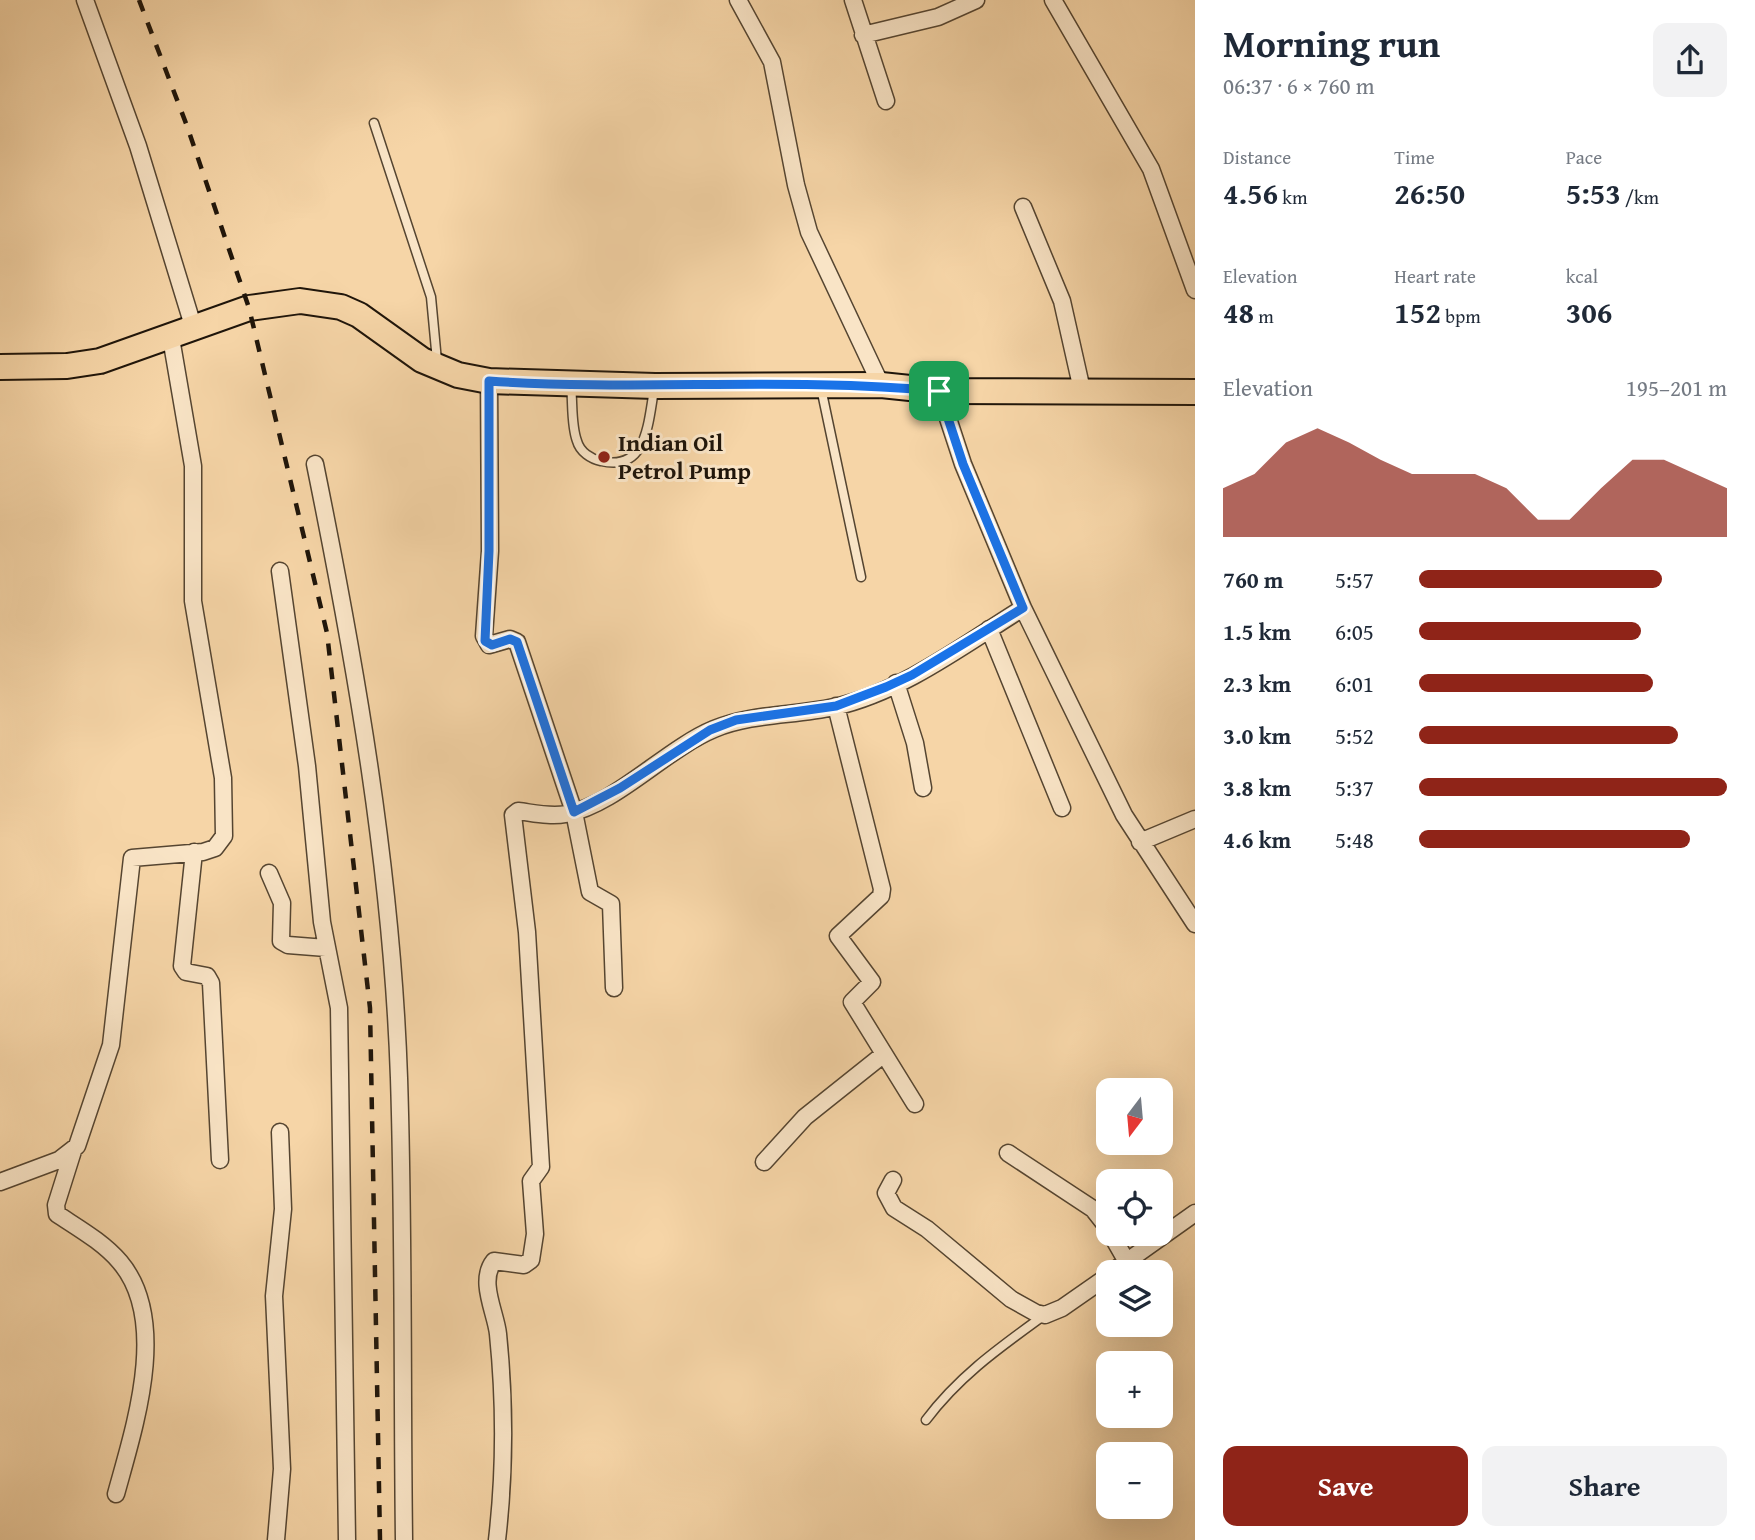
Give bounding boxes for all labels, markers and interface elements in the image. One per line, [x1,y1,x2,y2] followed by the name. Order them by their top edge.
[1223,15,1440,71] text: Morning run
[1653,23,1727,97] button: share
[1223,69,1375,102] text: 06:37 · 6 × 760 m
[1223,143,1291,171] text: Distance
[1394,143,1435,171] text: Time
[1566,143,1602,171] text: Pace
[1223,171,1278,215] text: 4.56
[1394,171,1465,215] text: 26:50
[1566,171,1621,215] text: 5:53
[1278,183,1307,211] text: km
[1621,183,1659,211] text: /km
[1223,262,1297,290] text: Elevation
[1394,262,1476,290] text: Heart rate
[1566,262,1598,290] text: kcal
[1223,290,1254,334] text: 48
[1394,290,1441,334] text: 152
[1566,290,1612,334] text: 306
[1254,302,1274,330] text: m
[1441,302,1481,330] text: bpm
[909,361,969,421] pin
[1223,371,1313,404] text: Elevation
[1626,371,1727,404] text: 195–201 m
[920,372,958,410] icon: arrive
[618,425,751,488] place label: Indian Oil Petrol Pump
[596,449,612,465] marker: Indian Oil Petrol Pump
[1223,563,1284,596] text: 760 m
[1335,563,1374,596] text: 5:57
[1223,615,1291,648] text: 1.5 km
[1335,615,1374,648] text: 6:05
[1223,667,1291,700] text: 2.3 km
[1335,667,1374,700] text: 6:01
[1223,719,1291,752] text: 3.0 km
[1335,719,1374,752] text: 5:52
[1223,771,1291,804] text: 3.8 km
[1335,771,1374,804] text: 5:37
[1223,823,1291,856] text: 4.6 km
[1335,823,1374,856] text: 5:48
[1096,1078,1172,1155] north arrow
[1096,1078,1173,1519] map controls
[1096,1169,1173,1246] button: locate
[1096,1260,1173,1337] button: layers
[1096,1351,1173,1428] button: +
[1096,1442,1173,1519] button: −
[1223,1446,1468,1526] button: Save
[1482,1446,1727,1526] button: Share

